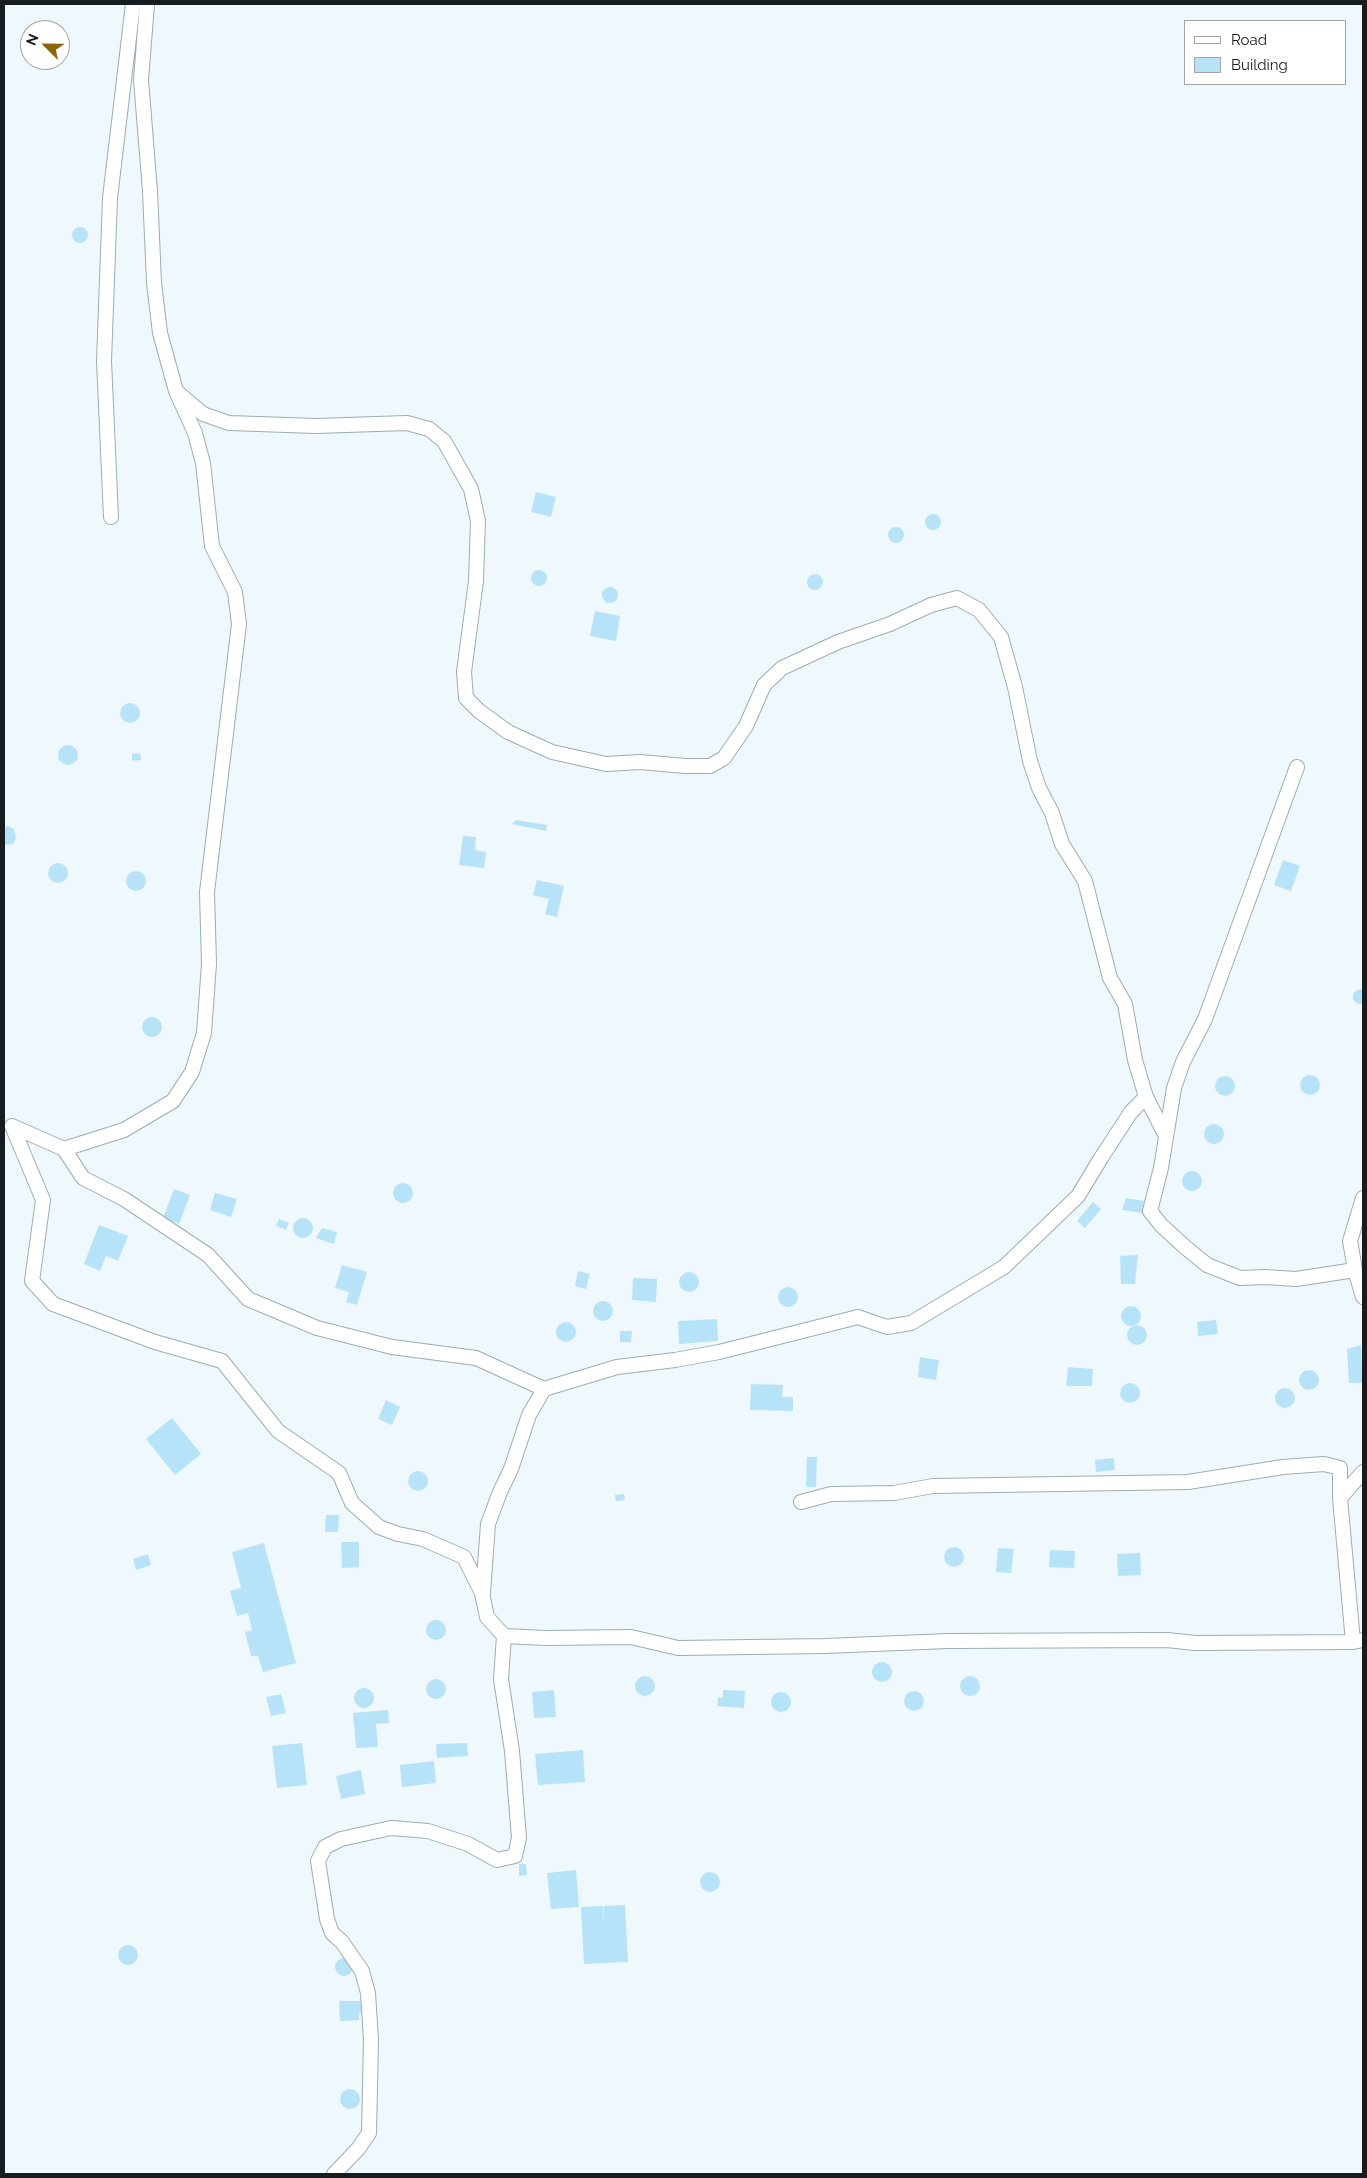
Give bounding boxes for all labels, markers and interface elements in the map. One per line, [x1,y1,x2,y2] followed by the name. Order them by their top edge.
[20,20,70,70] north arrow
[1184,20,1347,85] legend
[23,31,42,48] text: N
[1231,31,1267,49] text: Road
[1231,56,1288,74] text: Building

